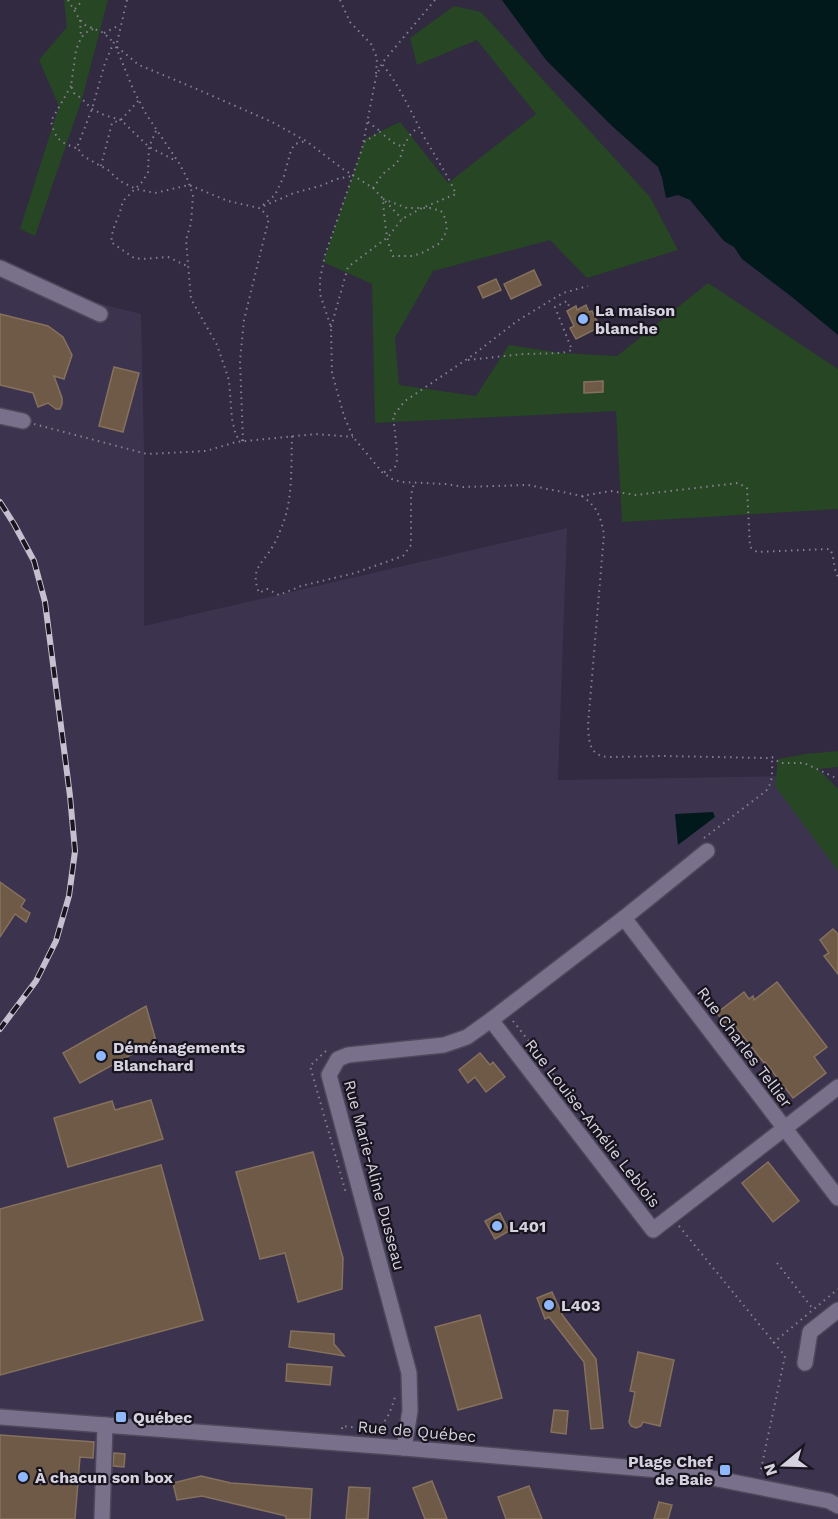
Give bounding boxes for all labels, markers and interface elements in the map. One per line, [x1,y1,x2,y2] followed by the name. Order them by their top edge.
[595,301,675,338] place label: La maison blanche
[576,312,590,326] marker: La maison blanche
[693,983,796,1112] street label: Rue Charles Tellier
[521,1035,664,1211] street label: Rue Louise-Amélie Leblois
[113,1038,246,1075] place label: Déménagements Blanchard
[94,1049,108,1063] marker: Déménagements Blanchard
[340,1078,409,1272] street label: Rue Marie-Aline Dusseau
[509,1217,546,1236] place label: L401
[490,1219,504,1233] marker: L401
[561,1296,601,1315] place label: L403
[542,1298,556,1312] marker: L403
[133,1408,192,1427] place label: Québec
[114,1410,128,1424] marker: Québec
[357,1417,477,1446] street label: Rue de Québec
[754,1435,814,1495] north arrow
[628,1452,713,1489] place label: Plage Chef de Baie
[759,1461,781,1478] text: N
[718,1463,732,1477] marker: Plage Chef de Baie
[35,1468,173,1487] place label: À chacun son box
[16,1470,30,1484] marker: À chacun son box

